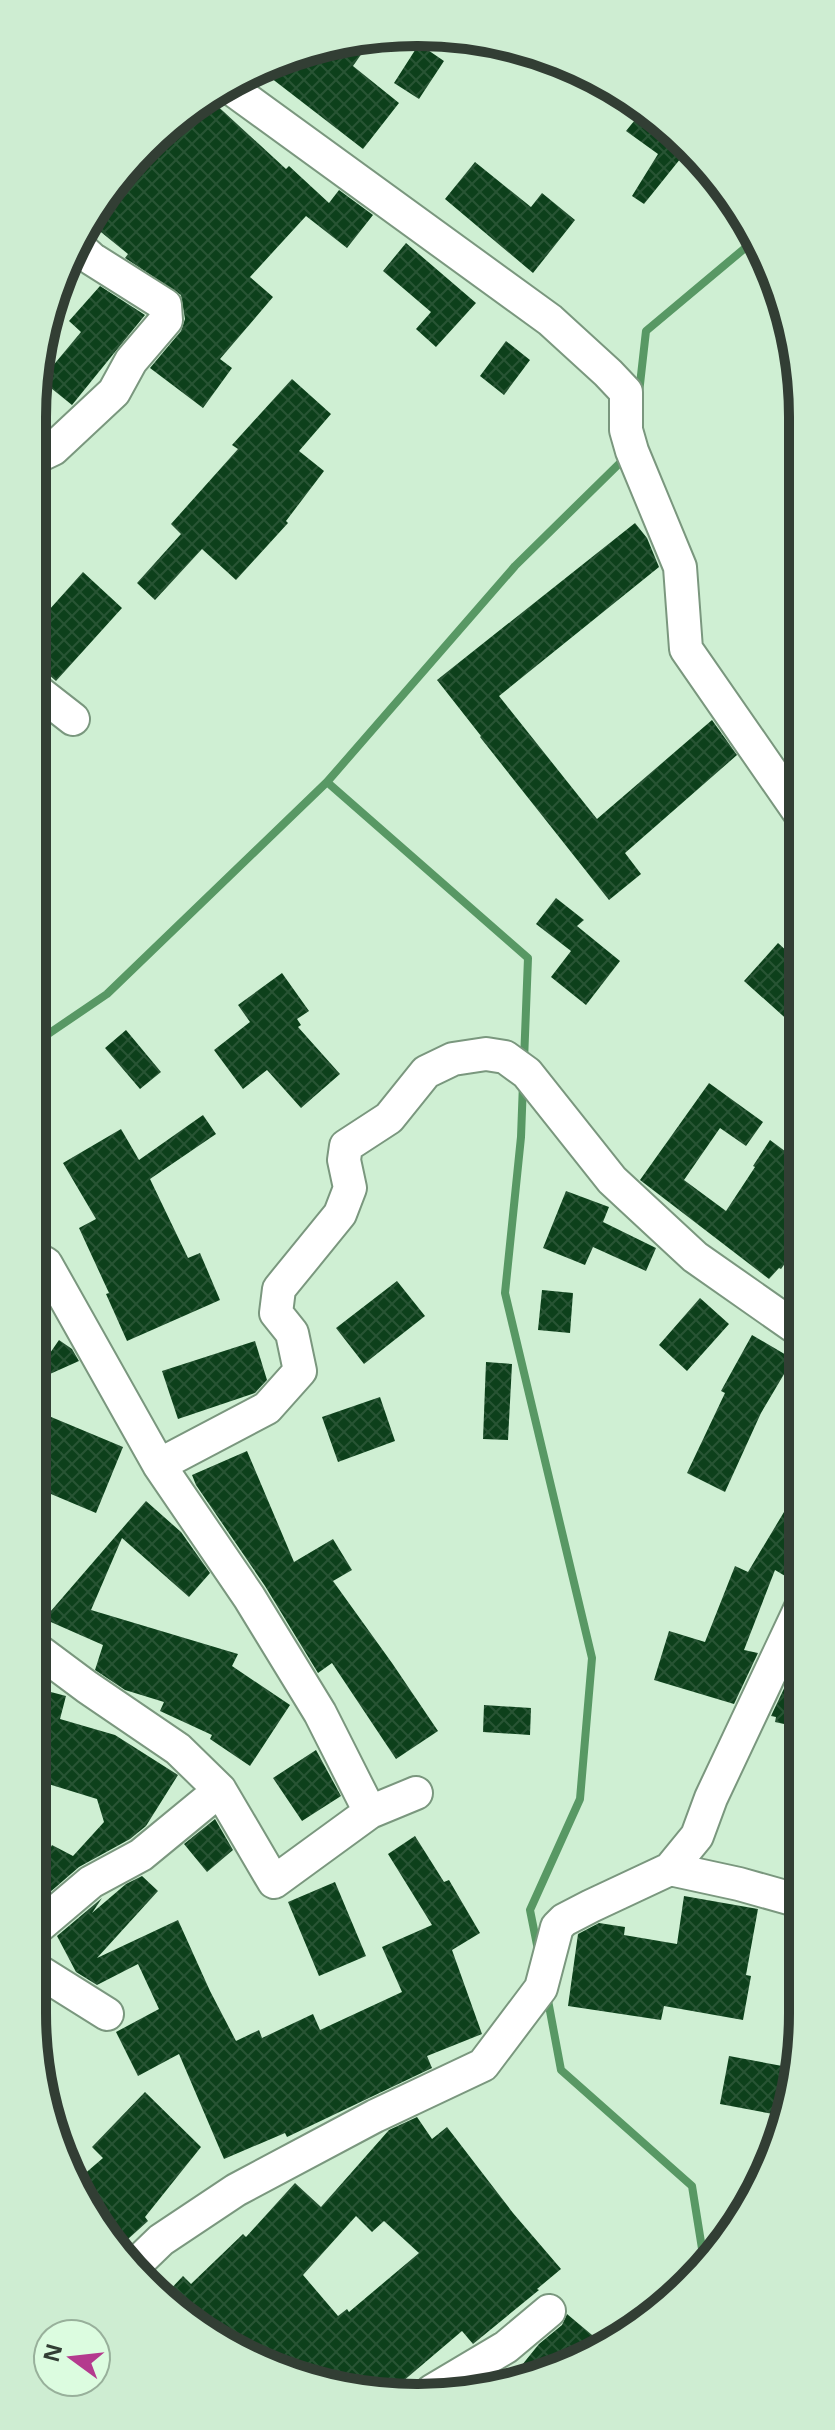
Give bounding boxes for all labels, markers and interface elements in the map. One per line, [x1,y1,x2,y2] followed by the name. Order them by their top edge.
[32,2318,112,2398] north arrow
[35,2340,69,2365] text: N

